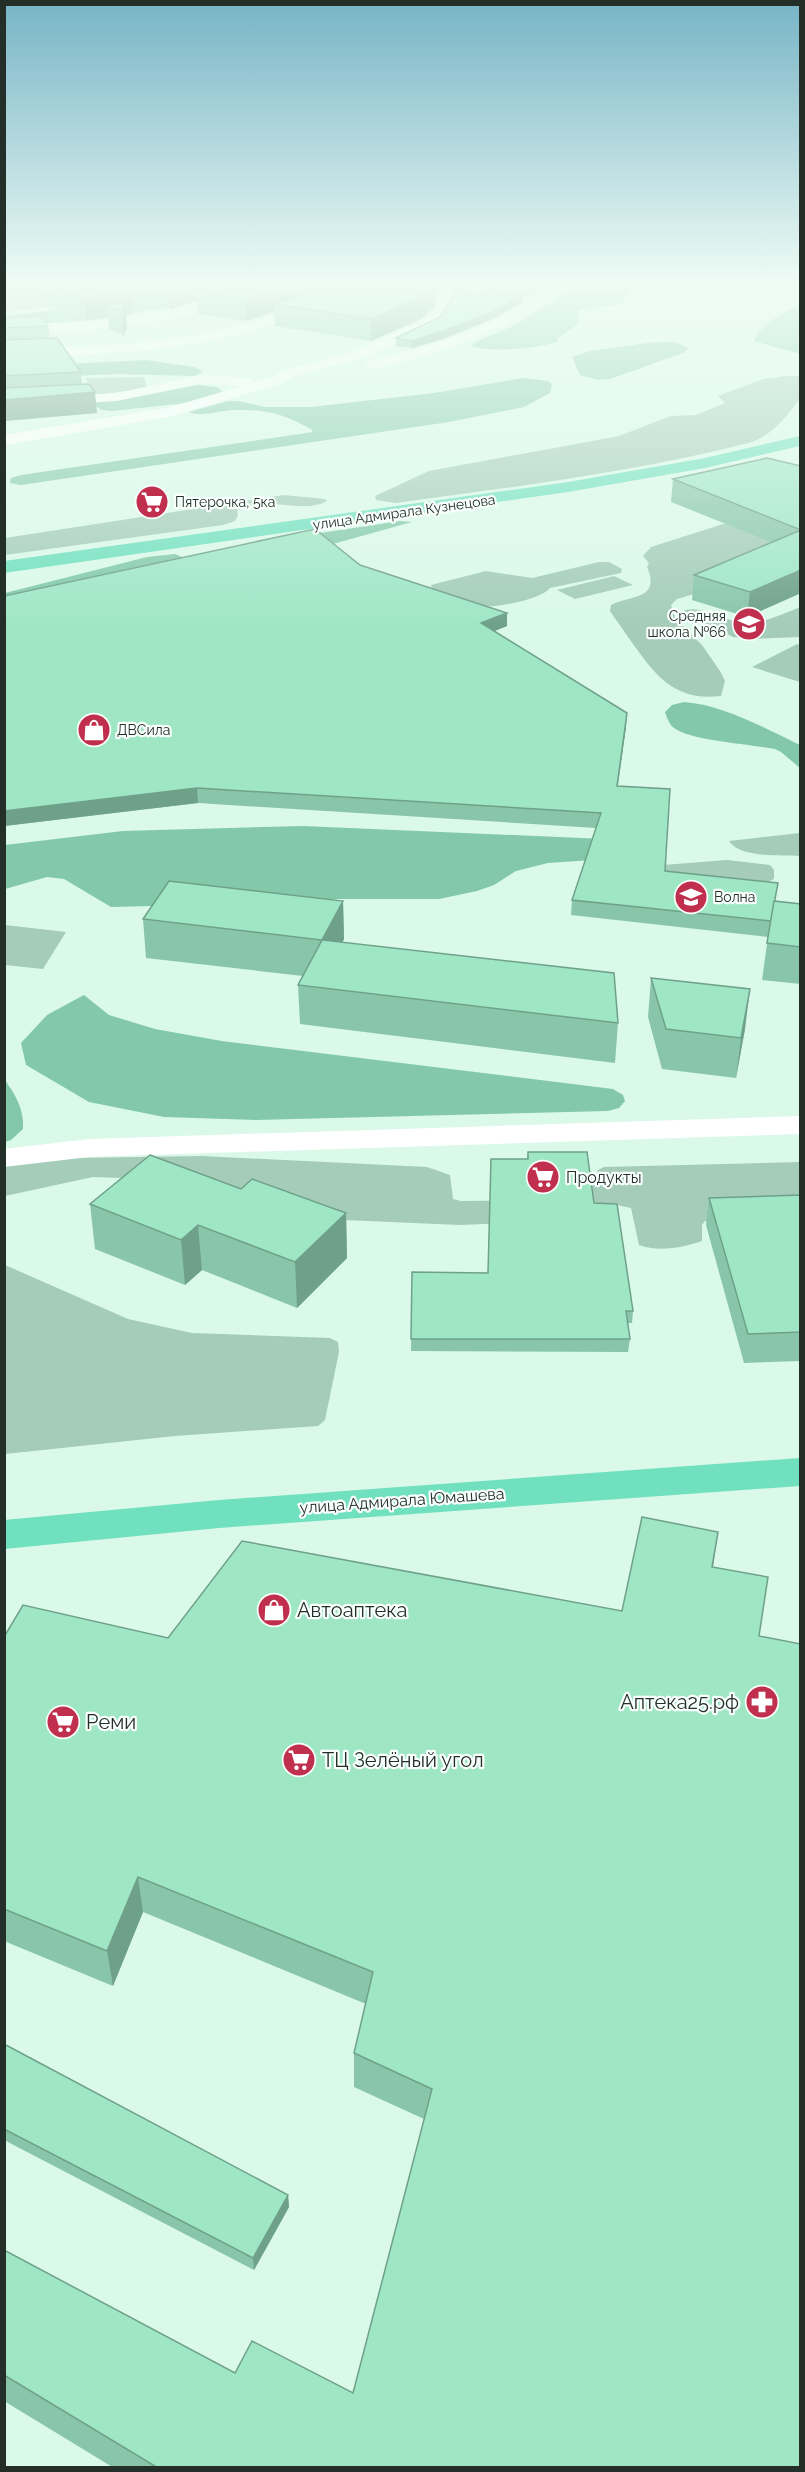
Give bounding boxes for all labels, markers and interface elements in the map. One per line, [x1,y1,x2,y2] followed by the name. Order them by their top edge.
[134,484,170,520] supermarket icon: Пятерочка, 5ка
[312,491,496,533] street label: улица Адмирала Кузнецова
[175,494,275,510] place label: Пятерочка, 5ка
[731,606,767,642] school or university icon: Средняя школа №66
[648,608,726,640] place label: Средняя школа №66
[76,712,112,748] shop icon: ДВСила
[117,722,170,738] place label: ДВСила
[673,879,709,915] school or university icon: Волна
[714,889,755,905] place label: Волна
[525,1159,561,1195] supermarket icon: Продукты
[566,1168,642,1187] place label: Продукты
[299,1484,505,1517] street label: улица Адмирала Юмашева
[256,1592,292,1628] shop icon: Автоаптека
[297,1598,407,1622] place label: Автоаптека
[744,1684,780,1720] pharmacy icon: Аптека25.рф
[620,1690,739,1714] place label: Аптека25.рф
[45,1704,81,1740] supermarket icon: Реми
[86,1710,136,1734] place label: Реми
[281,1742,317,1778] supermarket icon: ТЦ Зелёный угол
[322,1748,484,1772] place label: ТЦ Зелёный угол

